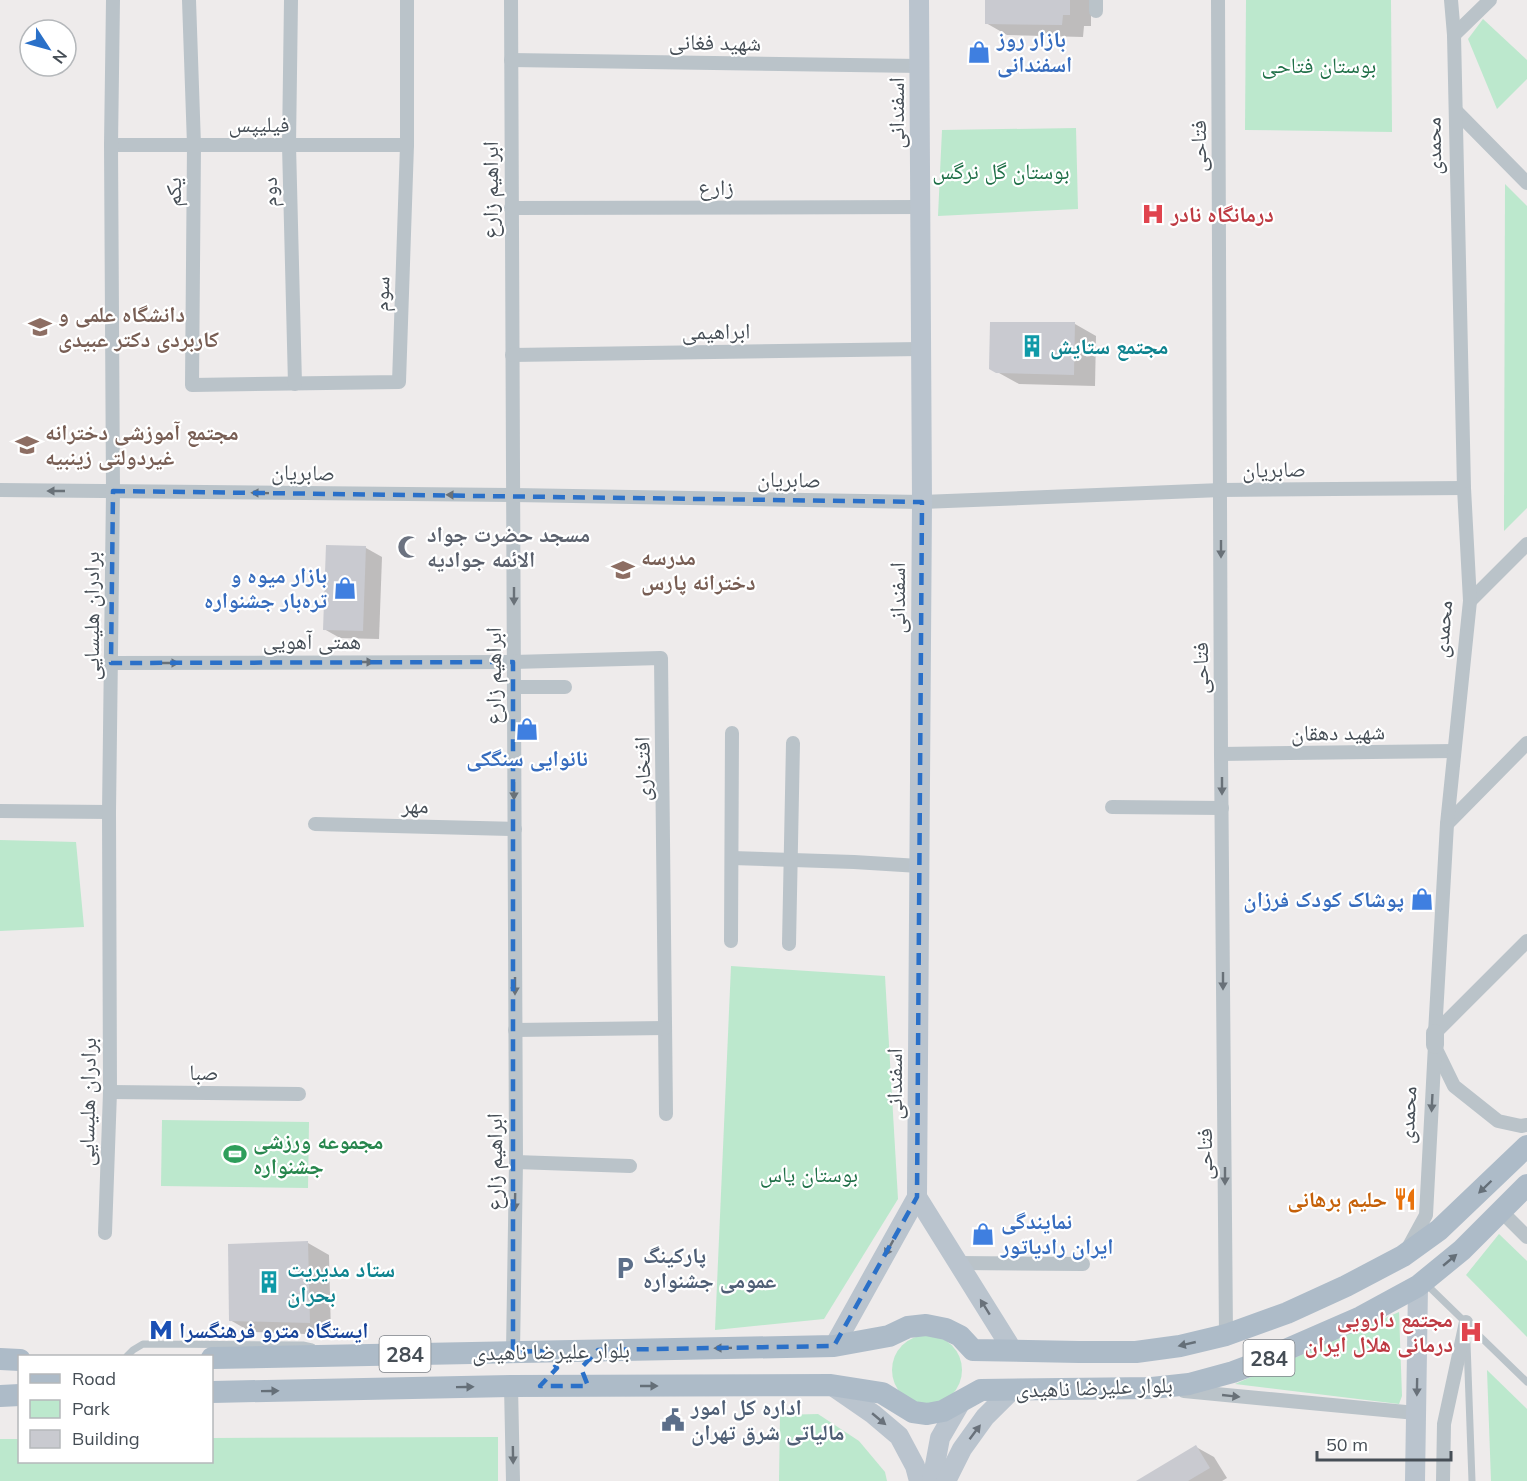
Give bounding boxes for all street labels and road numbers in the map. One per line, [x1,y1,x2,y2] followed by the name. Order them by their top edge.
[669,27,761,57] street label: شهید فغانی
[882,77,910,149] street label: اسفندانی
[229,110,289,138] street label: فیلیپس
[1418,117,1448,175] street label: محمدی
[1184,120,1212,172] street label: فتاحی
[476,141,505,239] street label: ابراهیم زارع
[698,173,734,201] street label: زارع
[159,177,188,207] street label: یکم
[255,177,284,207] street label: دوم
[366,276,397,312] street label: سوم
[681,316,751,346] street label: ابراهیمی
[1242,454,1306,484] street label: صابریان
[271,457,335,487] street label: صابریان
[757,464,821,494] street label: صابریان
[77,552,105,680] street label: برادران هلیسایی
[883,562,911,634] street label: اسفندانی
[1426,599,1458,659] street label: محمدی
[263,627,361,655] street label: همتی آهویی
[479,627,508,725] street label: ابراهیم زارع
[1186,642,1214,694] street label: فتاحی
[1291,717,1385,747] street label: شهید دهقان
[627,736,657,802] street label: افتخاری
[400,791,429,819] street label: مهر
[72,1037,102,1167] street label: برادران هلیسایی
[880,1048,908,1120] street label: اسفندانی
[189,1058,219,1086] street label: صبا
[1392,1085,1422,1145] street label: محمدی
[480,1113,509,1211] street label: ابراهیم زارع
[1190,1128,1218,1180] street label: فتاحی
[380,1336,430,1372] road number: 284
[472,1336,630,1366] street label: بلوار علیرضا ناهیدی
[1244,1340,1294,1376] road number: 284
[1015,1370,1173,1404] street label: بلوار علیرضا ناهیدی

